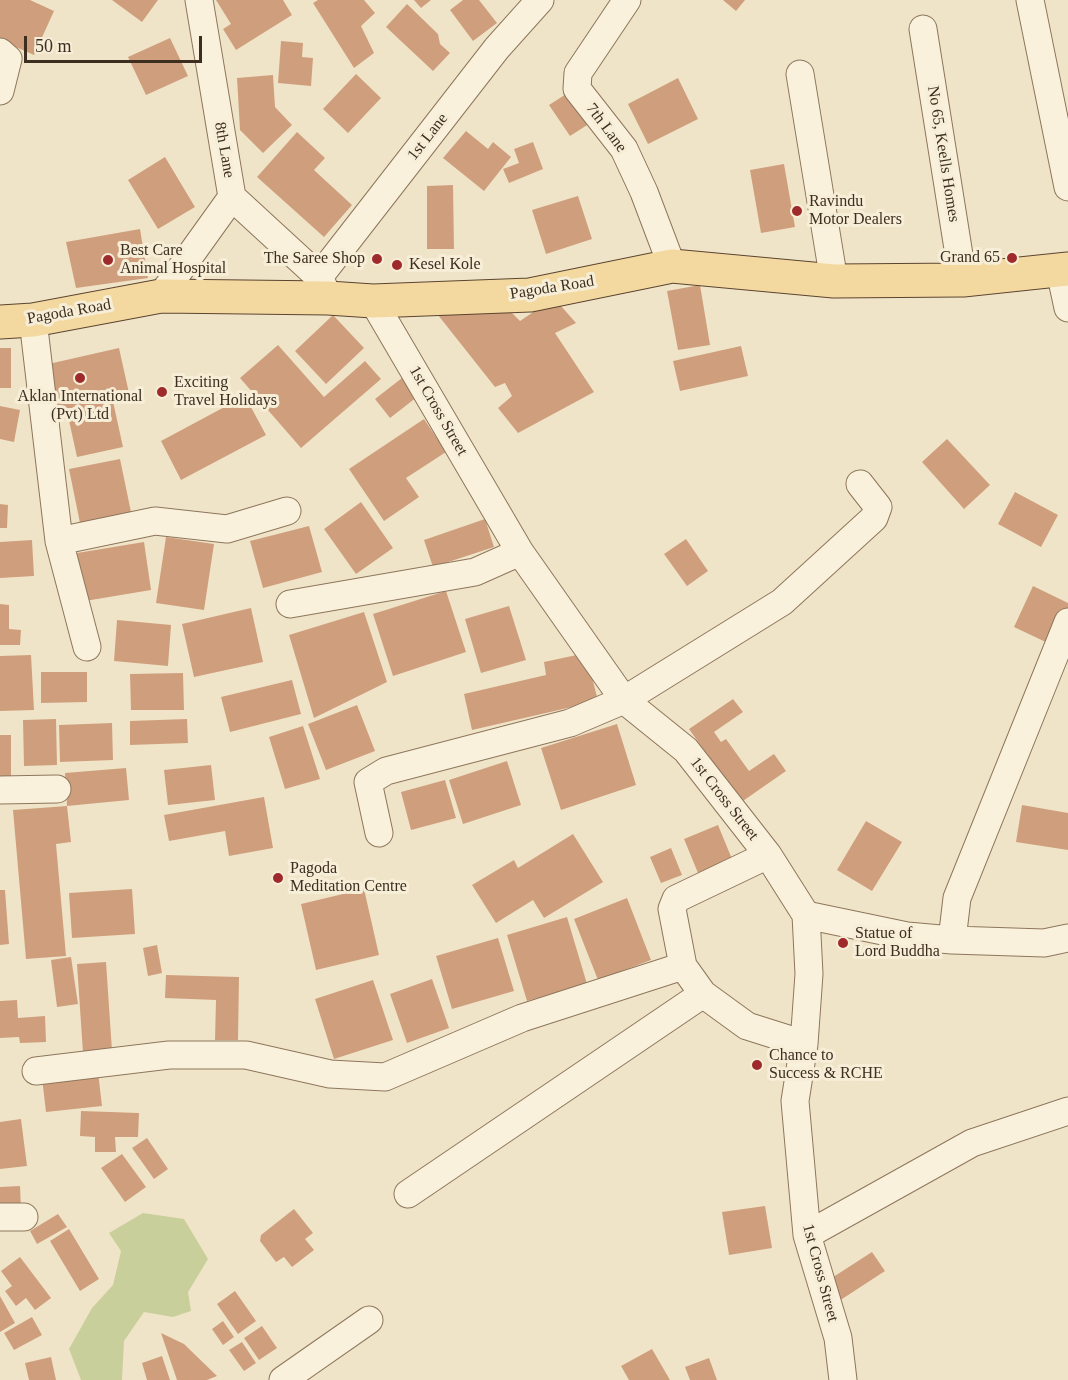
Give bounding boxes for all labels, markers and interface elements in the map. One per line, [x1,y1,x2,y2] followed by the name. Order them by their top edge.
[27,24,206,62] scale bar
[35,36,72,56] text: 50 m
[923,84,963,224] street label: No 65, Keells Homes
[581,100,631,156] street label: 7th Lane
[404,110,452,164] street label: 1st Lane
[210,121,238,179] street label: 8th Lane
[809,192,902,230] place label: Ravindu Motor Dealers
[790,204,804,218] marker: Ravindu Motor Dealers
[120,241,226,279] place label: Best Care Animal Hospital
[940,248,1000,268] place label: Grand 65
[264,249,365,269] place label: The Saree Shop
[1005,251,1019,265] marker: Grand 65
[370,252,384,266] marker: The Saree Shop
[101,253,115,267] marker: Best Care Animal Hospital
[409,255,481,275] place label: Kesel Kole
[390,258,404,272] marker: Kesel Kole
[509,272,595,304] street label: Pagoda Road
[26,295,112,329] street label: Pagoda Road
[405,363,471,459] street label: 1st Cross Street
[73,371,87,385] marker: Aklan International (Pvt) Ltd
[174,373,277,411] place label: Exciting Travel Holidays
[155,385,169,399] marker: Exciting Travel Holidays
[18,387,142,425] place label: Aklan International (Pvt) Ltd
[686,754,762,844] street label: 1st Cross Street
[290,859,407,897] place label: Pagoda Meditation Centre
[271,871,285,885] marker: Pagoda Meditation Centre
[855,924,940,962] place label: Statue of Lord Buddha
[836,936,850,950] marker: Statue of Lord Buddha
[769,1046,883,1084] place label: Chance to Success & RCHE
[750,1058,764,1072] marker: Chance to Success & RCHE
[798,1222,842,1324] street label: 1st Cross Street

